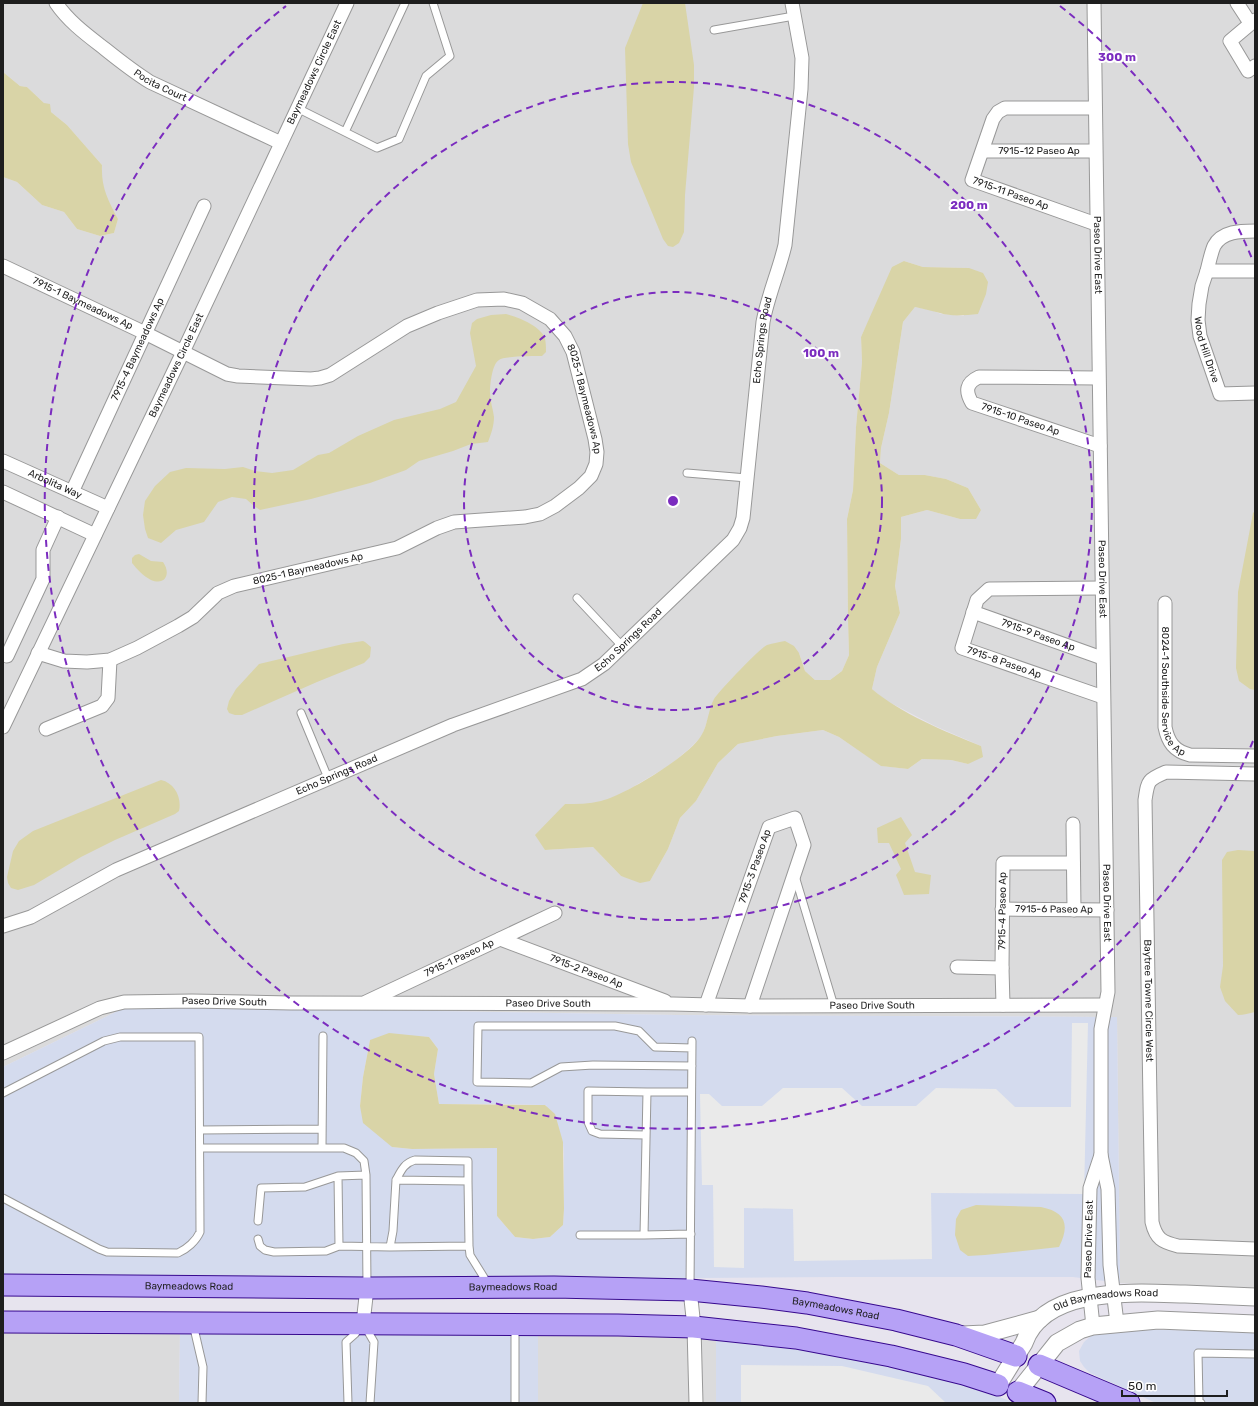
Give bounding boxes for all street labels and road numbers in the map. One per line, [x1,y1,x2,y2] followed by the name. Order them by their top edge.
[285,18,344,127] street label: Baymeadows Circle East
[131,67,189,104] street label: Pocita Court
[998,145,1080,157] street label: 7915-12 Paseo Ap
[971,175,1050,213] street label: 7915-11 Paseo Ap
[1091,216,1104,294] street label: Paseo Drive East
[30,275,135,332] street label: 7915-1 Baymeadows Ap
[751,295,775,384] street label: Echo Springs Road
[109,296,167,403] street label: 7915-4 Baymeadows Ap
[146,311,206,420] street label: Baymeadows Circle East
[1192,316,1222,385] street label: Wood Hill Drive
[564,342,603,455] street label: 8025-1 Baymeadows Ap
[980,400,1061,438] street label: 7915-10 Paseo Ap
[26,467,84,502] street label: Arbolita Way
[1096,540,1109,618] street label: Paseo Drive East
[252,550,364,588] street label: 8025-1 Baymeadows Ap
[593,606,664,674] street label: Echo Springs Road
[999,616,1077,654] street label: 7915-9 Paseo Ap
[1159,626,1187,759] street label: 8024-1 Southside Service Ap
[965,644,1043,681] street label: 7915-8 Paseo Ap
[294,752,380,798] street label: Echo Springs Road
[736,828,774,905] street label: 7915-3 Paseo Ap
[1100,864,1113,942] street label: Paseo Drive East
[996,872,1009,950] street label: 7915-4 Paseo Ap
[1015,903,1093,916] street label: 7915-6 Paseo Ap
[422,937,496,980] street label: 7915-1 Paseo Ap
[1141,939,1155,1062] street label: Baytree Towne Circle West
[548,952,624,991] street label: 7915-2 Paseo Ap
[182,995,267,1009] street label: Paseo Drive South
[506,998,591,1010] street label: Paseo Drive South
[830,1000,915,1012] street label: Paseo Drive South
[1082,1200,1096,1278] street label: Paseo Drive East
[145,1280,233,1293] street label: Baymeadows Road
[469,1281,557,1293] street label: Baymeadows Road
[1051,1287,1158,1314] street label: Old Baymeadows Road
[791,1295,880,1323] street label: Baymeadows Road

